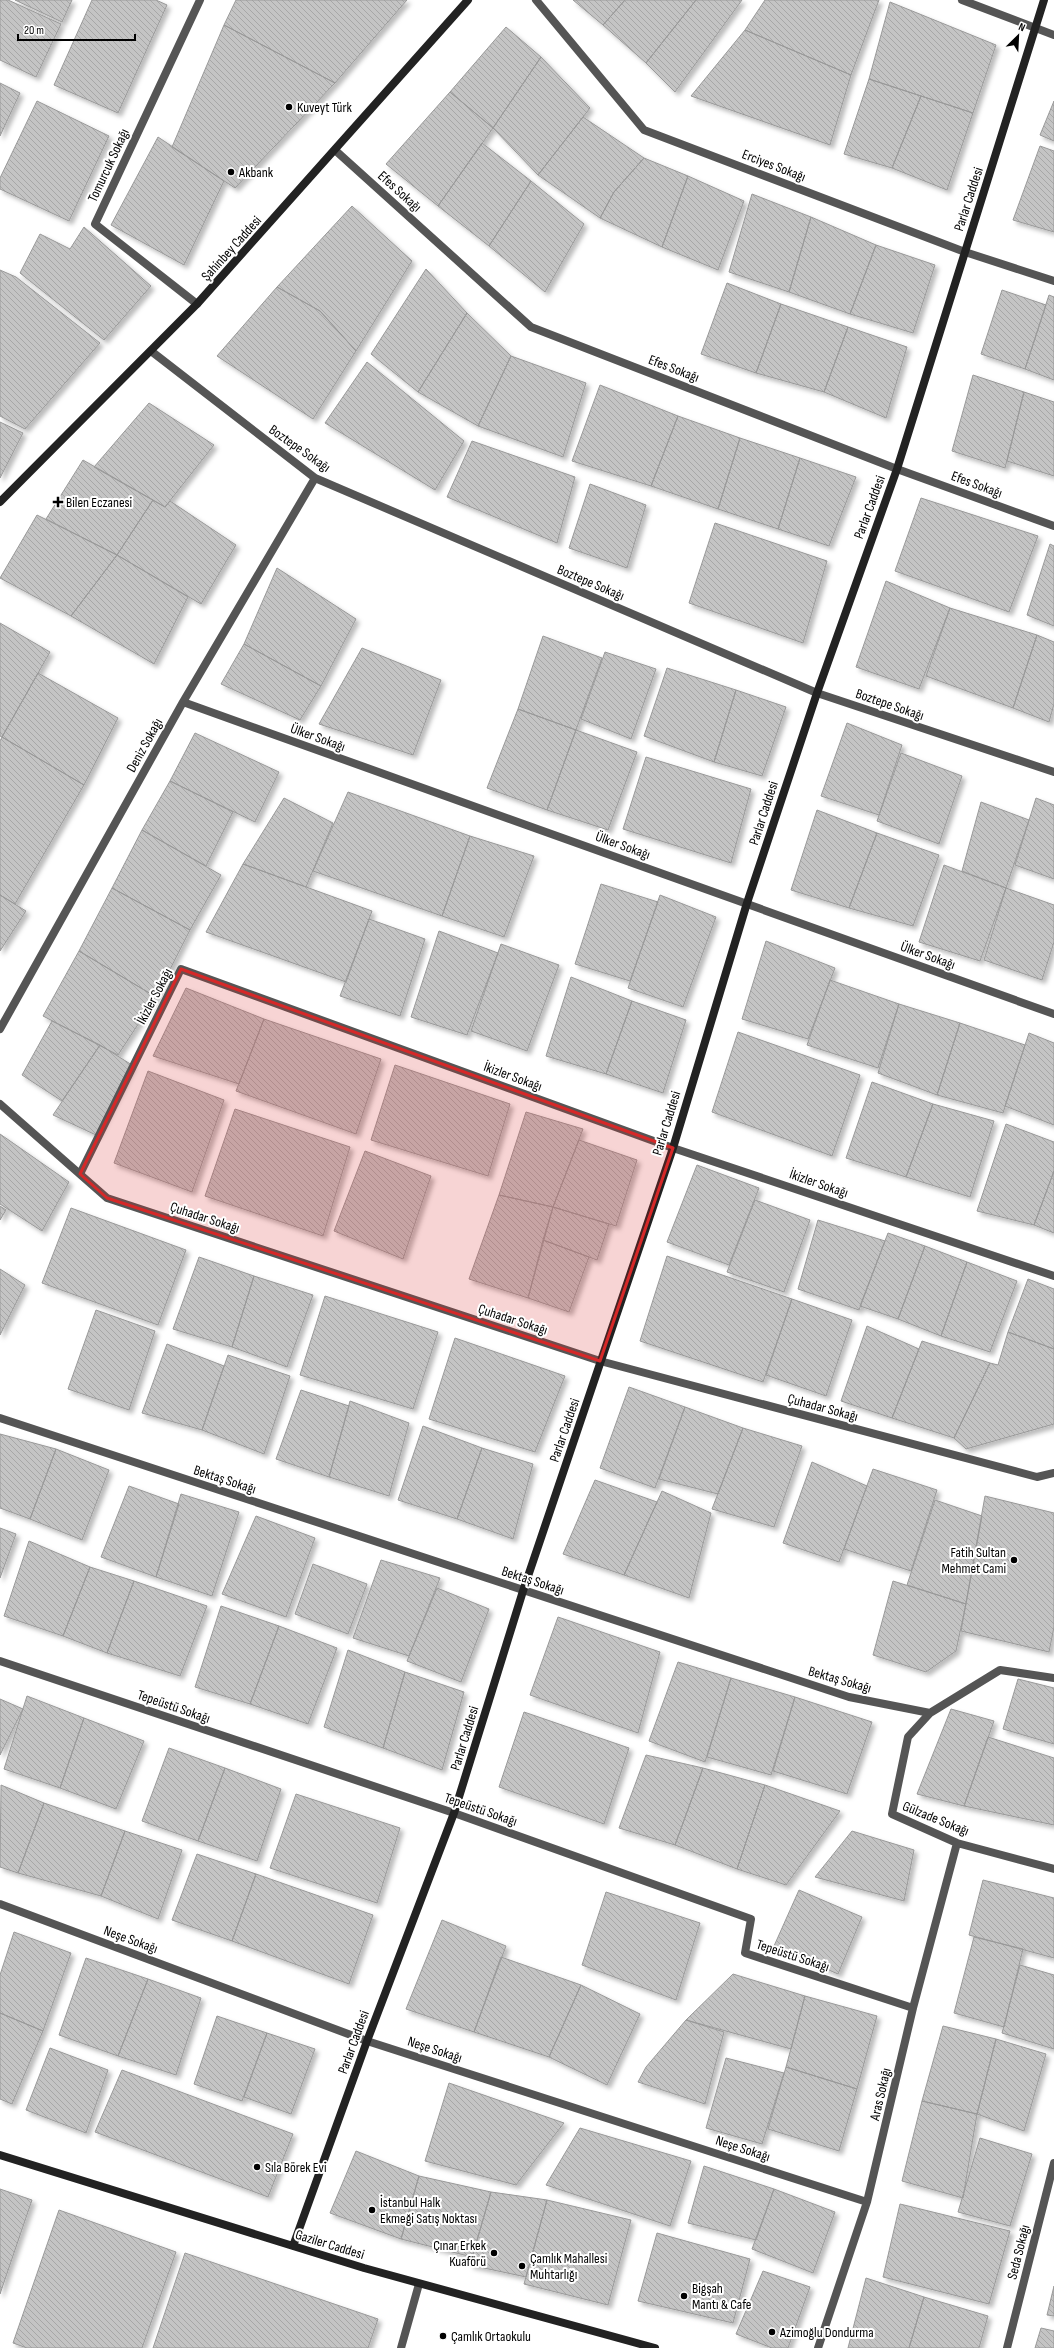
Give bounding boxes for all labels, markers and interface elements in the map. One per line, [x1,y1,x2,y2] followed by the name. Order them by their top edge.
[18,16,135,42] scale bar
[998,16,1038,56] north arrow
[1017,20,1027,35] text: N
[24,23,44,38] text: 20 m
[297,99,352,116] place label: Kuveyt Türk
[284,102,294,112] marker: Kuveyt Türk
[84,126,133,205] street label: Tomurcuk Sokağı
[740,146,808,185] street label: Erciyes Sokağı
[238,164,274,181] place label: Akbank
[950,165,987,233] street label: Parlar Caddesi
[226,167,236,177] marker: Akbank
[374,167,425,215] street label: Efes Sokağı
[198,212,265,284] street label: Şahinbey Caddesi
[646,351,702,386] street label: Efes Sokağı
[266,421,334,476] street label: Boztepe Sokağı
[949,467,1005,502] street label: Efes Sokağı
[850,473,889,541] street label: Parlar Caddesi
[66,494,132,511] place label: Bilen Eczanesi
[53,497,63,507] marker: Bilen Eczanesi
[555,561,627,604] street label: Boztepe Sokağı
[853,685,926,724] street label: Boztepe Sokağı
[123,715,166,775] street label: Deniz Sokağı
[288,720,348,755] street label: Ülker Sokağı
[745,779,782,847] street label: Parlar Caddesi
[593,828,653,863] street label: Ülker Sokağı
[898,938,958,973] street label: Ülker Sokağı
[133,965,176,1027] street label: İkizler Sokağı
[481,1058,544,1095] street label: İkizler Sokağı
[649,1089,684,1157] street label: Parlar Caddesi
[787,1166,850,1201] street label: İkizler Sokağı
[168,1198,242,1237] street label: Çuhadar Sokağı
[476,1300,550,1339] street label: Çuhadar Sokağı
[786,1390,860,1425] street label: Çuhadar Sokağı
[546,1396,583,1464] street label: Parlar Caddesi
[191,1461,258,1498] street label: Bektaş Sokağı
[941,1544,1006,1577] place label: Fatih Sultan Mehmet Cami
[1009,1555,1019,1565] marker: Fatih Sultan Mehmet Cami
[499,1562,566,1599] street label: Bektaş Sokağı
[806,1662,873,1697] street label: Bektaş Sokağı
[135,1686,212,1727] street label: Tepeüstü Sokağı
[447,1704,482,1772] street label: Parlar Caddesi
[442,1789,519,1830] street label: Tepeüstü Sokağı
[900,1797,972,1840] street label: Gülzade Sokağı
[101,1922,160,1957] street label: Neşe Sokağı
[754,1936,832,1975] street label: Tepeüstü Sokağı
[334,2008,373,2076] street label: Parlar Caddesi
[405,2033,464,2066] street label: Neşe Sokağı
[866,2066,895,2123] street label: Aras Sokağı
[713,2132,772,2165] street label: Neşe Sokağı
[265,2159,327,2176] place label: Sıla Börek Evi
[252,2162,262,2172] marker: Sıla Börek Evi
[380,2194,477,2227] place label: İstanbul Halk Ekmeği Satış Noktası
[367,2205,377,2215] marker: İstanbul Halk Ekmeği Satış Noktası
[1003,2223,1033,2281] street label: Seda Sokağı
[293,2226,366,2263] street label: Gaziler Caddesi
[433,2237,487,2270] place label: Çınar Erkek Kuaförü
[489,2248,499,2258] marker: Çınar Erkek Kuaförü
[530,2250,607,2283] place label: Çamlık Mahallesi Muhtarlığı
[517,2261,527,2271] marker: Çamlık Mahallesi Muhtarlığı
[692,2280,752,2313] place label: Bigşah Mantı & Cafe
[679,2291,689,2301] marker: Bigşah Mantı & Cafe
[779,2324,874,2341] place label: Azimoğlu Dondurma
[767,2327,777,2337] marker: Azimoğlu Dondurma
[451,2328,531,2345] place label: Çamlık Ortaokulu
[438,2331,448,2341] marker: Çamlık Ortaokulu

